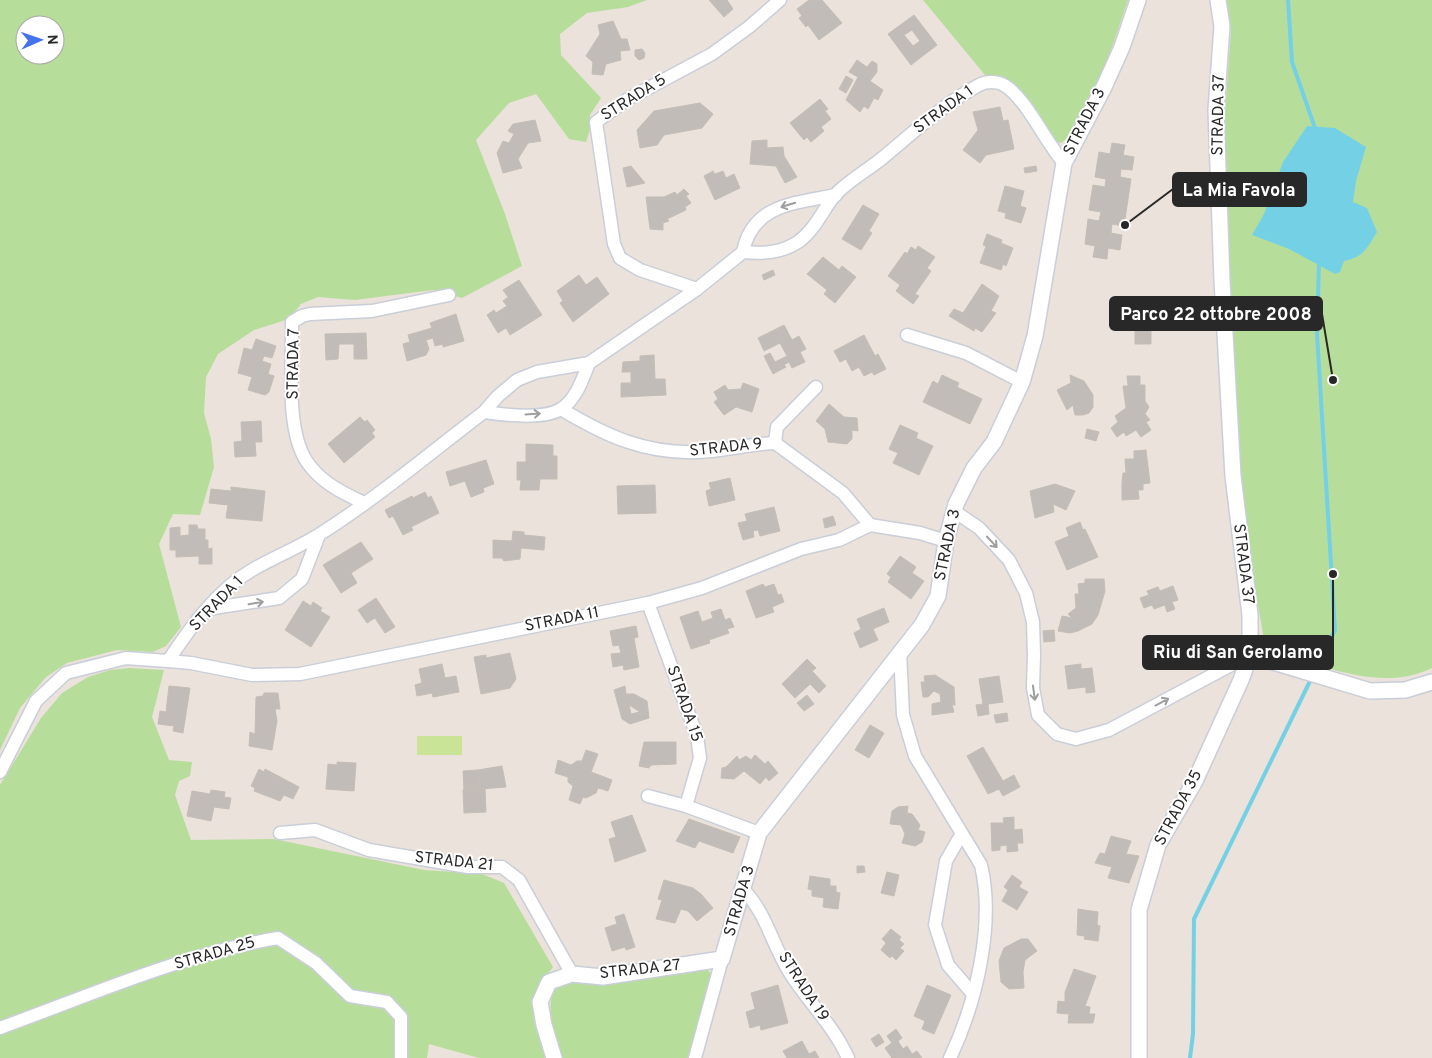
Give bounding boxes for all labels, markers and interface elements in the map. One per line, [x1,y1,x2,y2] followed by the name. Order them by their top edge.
[15,15,65,65] north arrow
[43,34,60,45] text: N
[598,70,670,126] street label: STRADA 5
[1208,74,1230,156] street label: STRADA 37
[910,81,978,139] street label: STRADA 1
[1059,85,1111,159] street label: STRADA 3
[1173,173,1306,206] callout: La Mia Favola
[1183,180,1295,203] text: La Mia Favola
[781,200,797,210] one-way arrow
[1110,297,1322,330] callout: Parco 22 ottobre 2008
[1120,304,1312,327] text: Parco 22 ottobre 2008
[283,328,305,400] street label: STRADA 7
[525,410,541,419] one-way arrow
[689,434,763,462] street label: STRADA 9
[931,507,965,583] street label: STRADA 3
[1228,522,1258,606] street label: STRADA 37
[986,536,998,548] one-way arrow
[186,572,248,636] street label: STRADA 1
[247,597,263,607] one-way arrow
[523,603,601,637] street label: STRADA 11
[1143,636,1333,669] callout: Riu di San Gerolamo
[1153,642,1323,665] text: Riu di San Gerolamo
[662,663,706,745] street label: STRADA 15
[1029,684,1039,700] one-way arrow
[1154,697,1169,707] one-way arrow
[1151,767,1207,849] street label: STRADA 35
[414,848,494,876] street label: STRADA 21
[720,863,760,939] street label: STRADA 3
[172,933,258,975] street label: STRADA 25
[773,948,833,1026] street label: STRADA 19
[598,956,682,984] street label: STRADA 27

